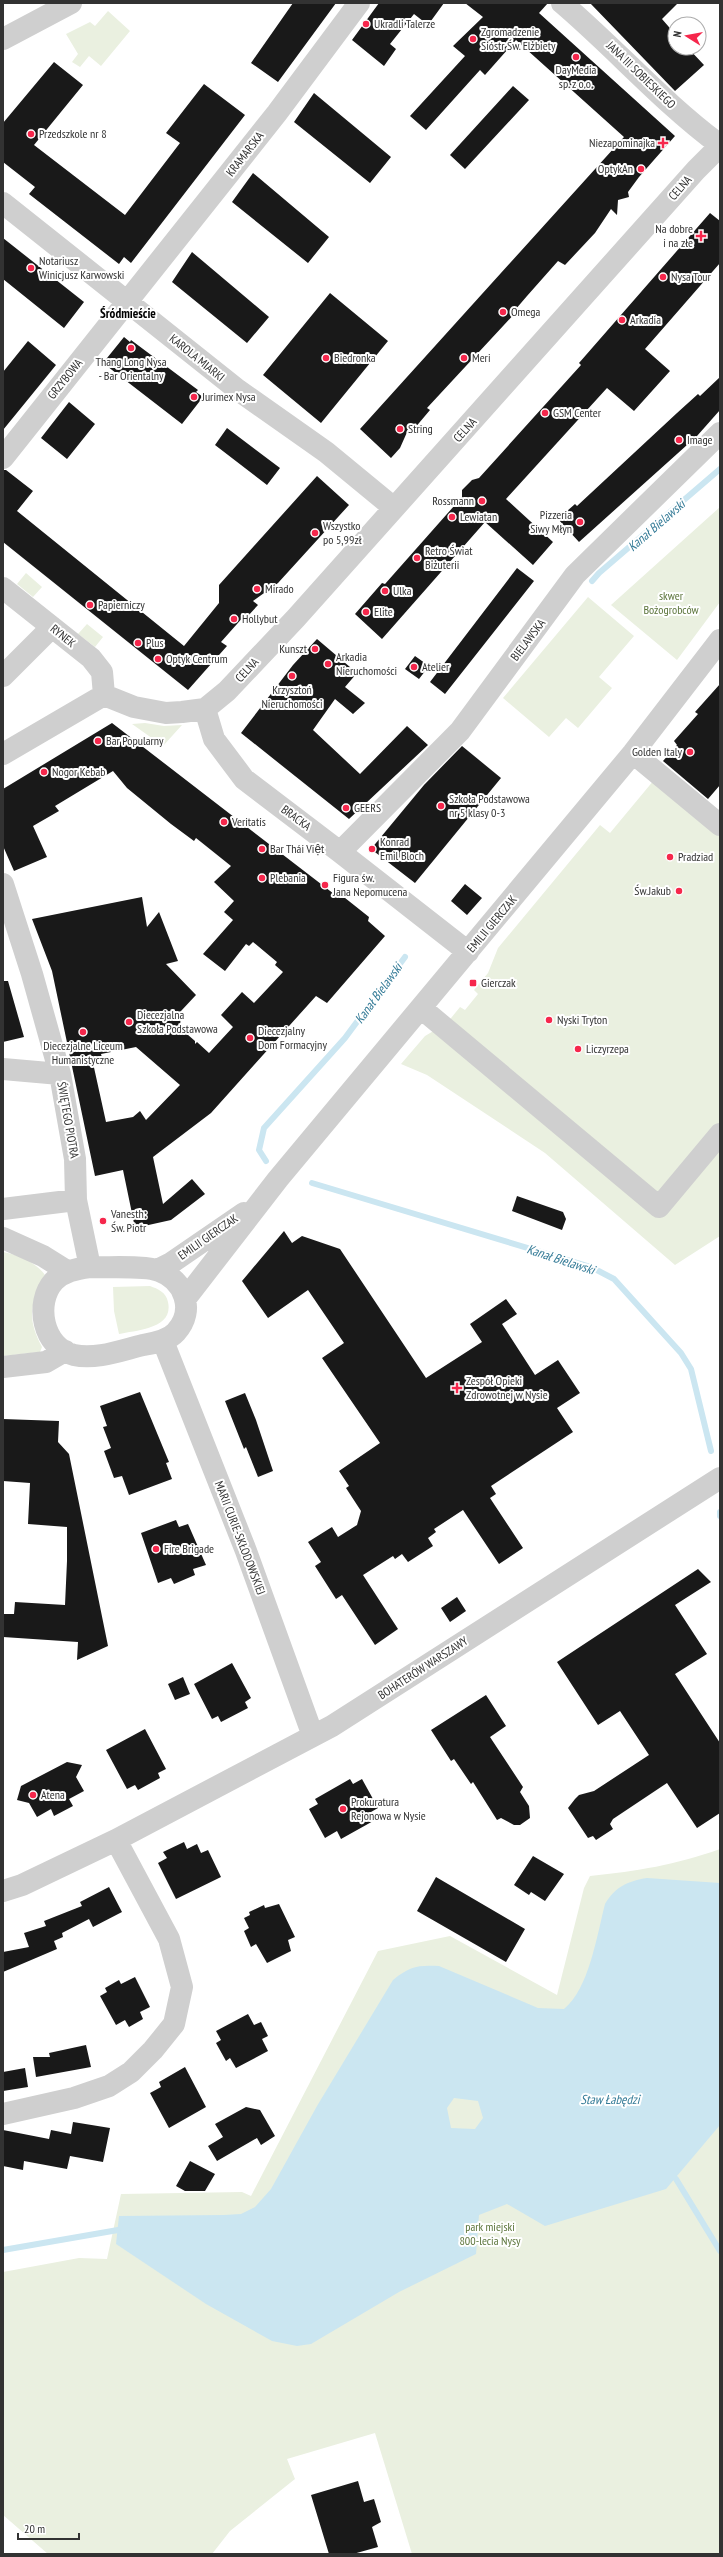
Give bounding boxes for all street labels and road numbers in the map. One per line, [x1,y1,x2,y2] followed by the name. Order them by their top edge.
[603,37,679,112] street label: JANA III SOBIESKIEGO
[223,128,267,179] street label: KRAMARSKA
[665,172,695,203] street label: CELNA
[167,331,228,384] street label: KAROLA MIARKI
[44,355,86,402] street label: GRZYBOWA
[450,414,480,445] street label: CELNA
[507,616,548,664] street label: BIELAWSKA
[48,621,79,650] street label: RYNEK
[232,654,262,685] street label: CELNA
[278,802,314,834] street label: BRACKA
[463,892,520,955] street label: EMILII GIERCZAK
[54,1080,83,1160] street label: ŚWIĘTEGO PIOTRA
[175,1210,241,1263] street label: EMILII GIERCZAK
[212,1479,269,1597] street label: MARII CURIE-SKŁODOWSKIEJ
[375,1633,471,1702] street label: BOHATERÓW WARSZAWY

